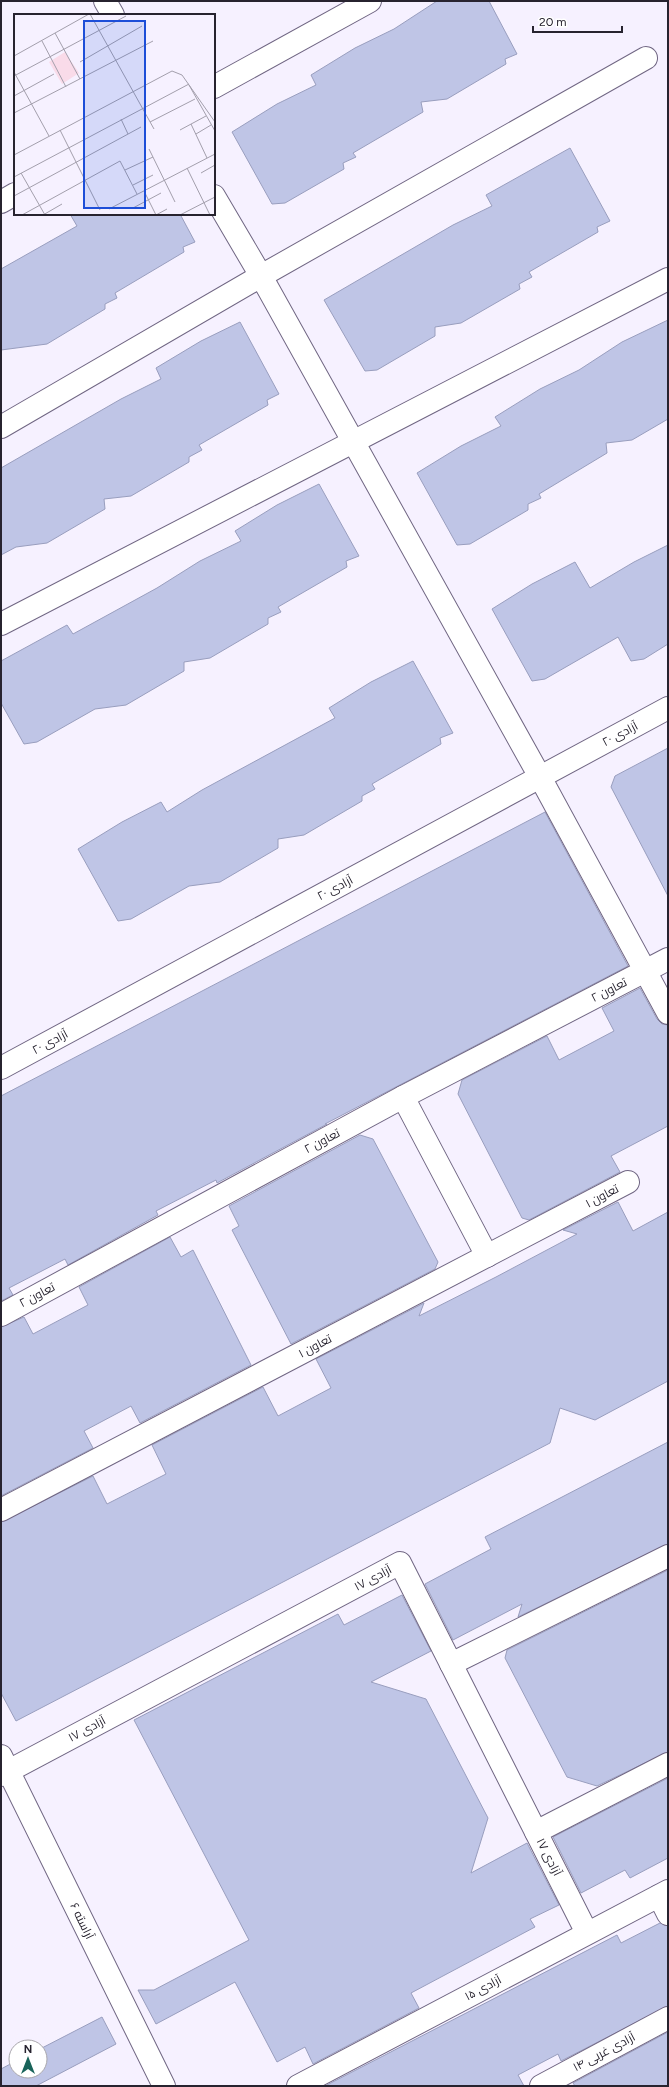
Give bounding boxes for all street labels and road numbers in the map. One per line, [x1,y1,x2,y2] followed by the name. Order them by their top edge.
[600,718,641,749] street label: آزادی ۲۰
[315,872,356,903] street label: آزادی ۲۰
[589,975,630,1005] street label: تعاون ۲
[30,1026,71,1057] street label: آزادی ۲۰
[302,1125,343,1156] street label: تعاون ۲
[583,1181,622,1211] street label: تعاون ۱
[17,1279,58,1310] street label: تعاون ۲
[296,1331,335,1361] street label: تعاون ۱
[352,1562,395,1594] street label: آزادی ۱۷
[66,1713,109,1745] street label: آزادی ۱۷
[534,1836,565,1879] street label: آزادی ۱۷
[67,1901,97,1942] street label: آراسته ۶
[462,1972,504,2003] street label: آزادی ۱۵
[571,2029,638,2074] street label: آزادی غربی ۱۴

